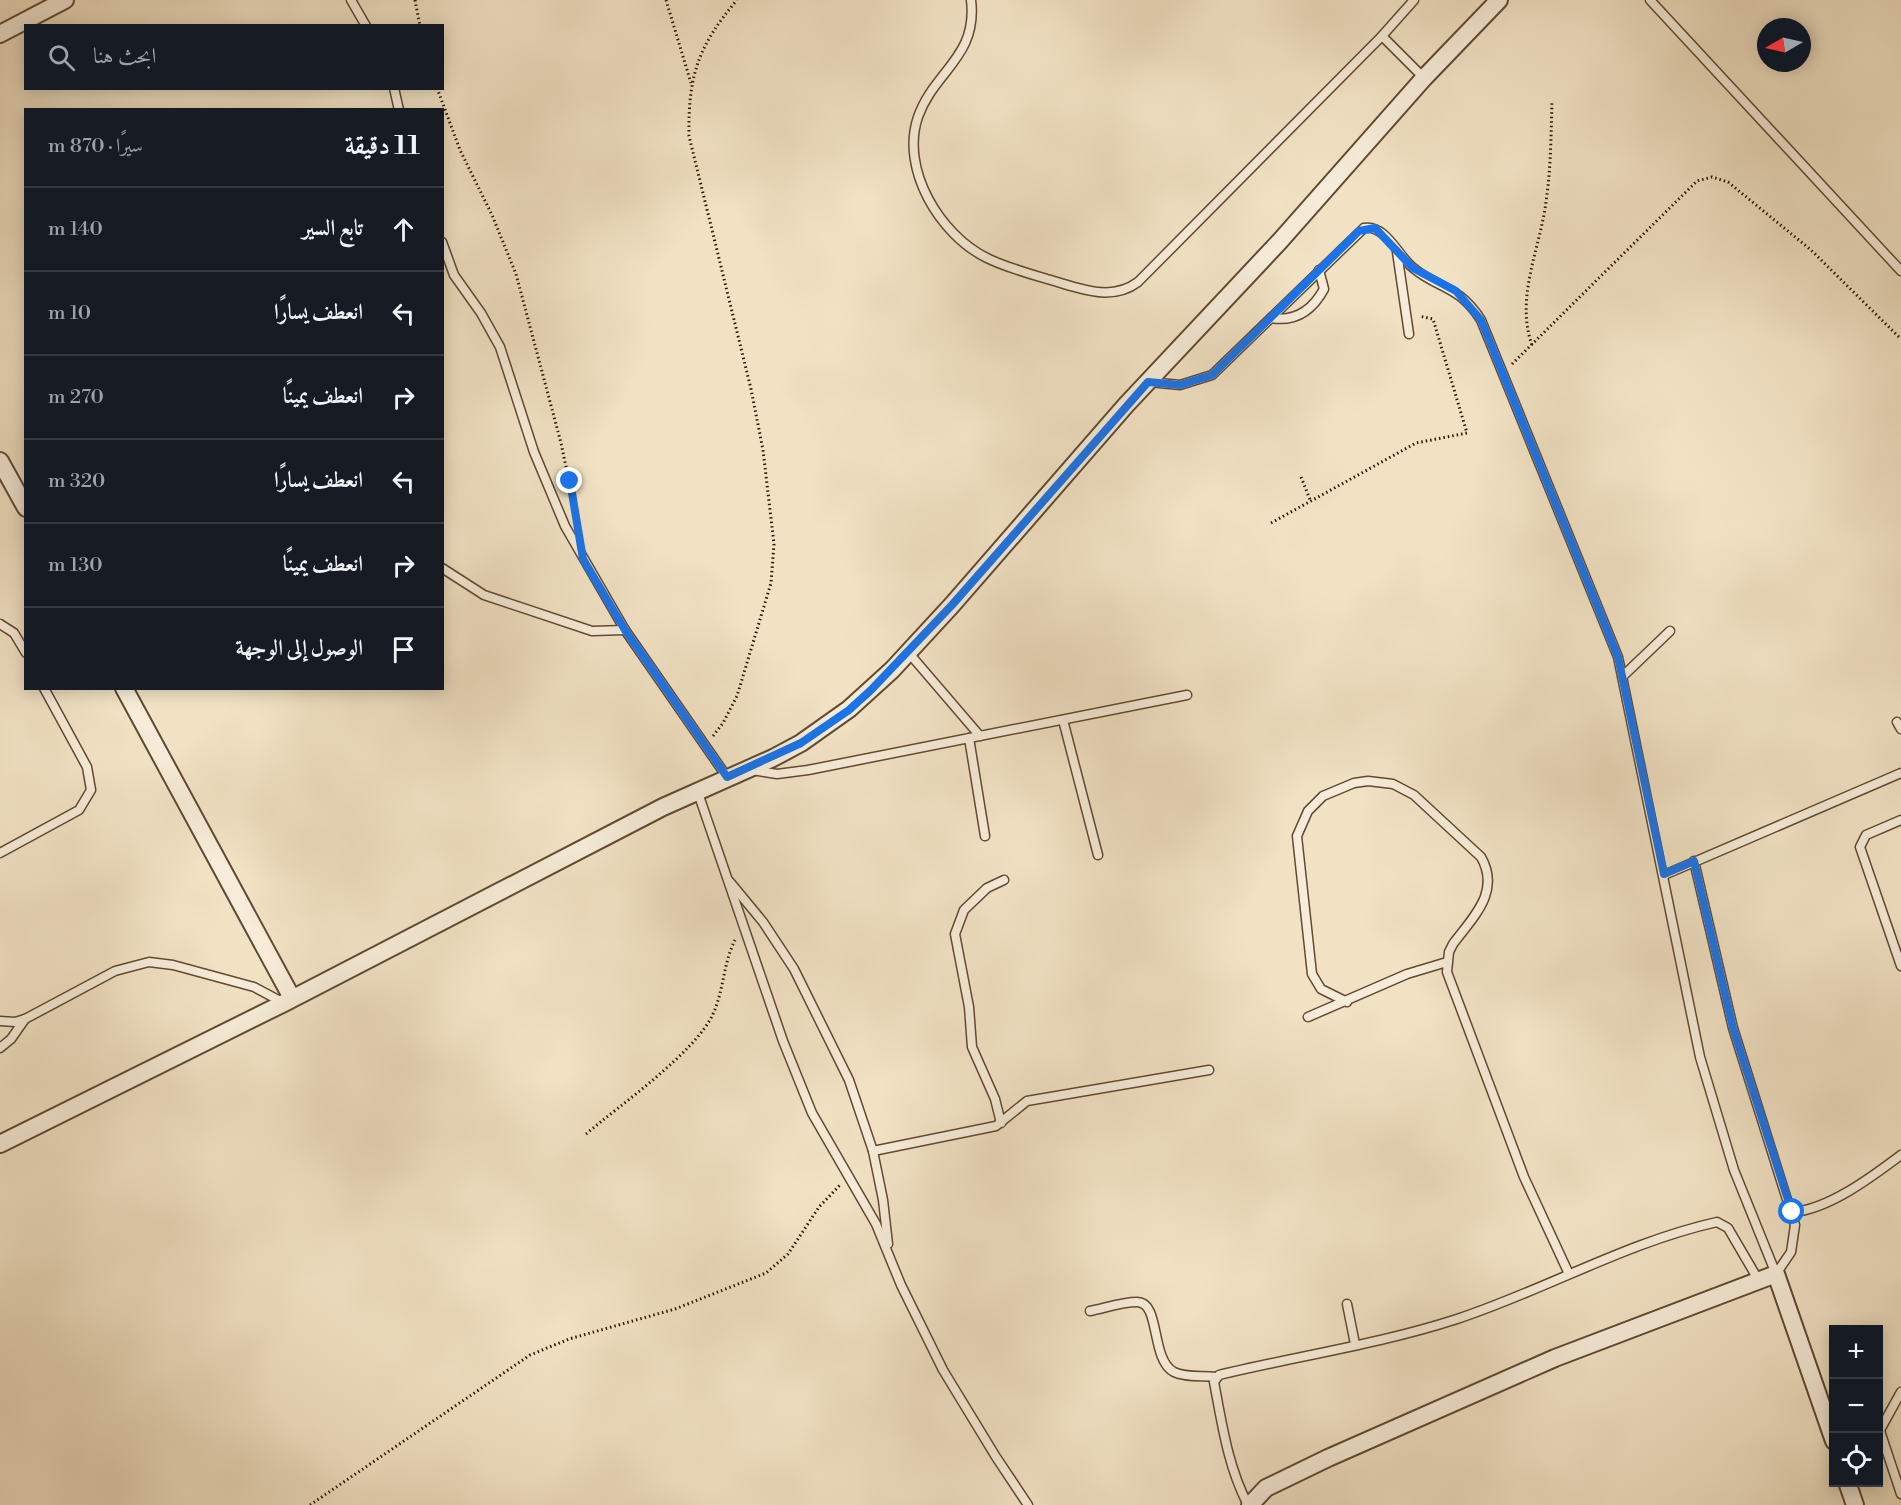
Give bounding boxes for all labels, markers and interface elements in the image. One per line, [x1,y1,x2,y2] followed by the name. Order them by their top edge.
[1757,18,1811,72] north arrow
[24,24,444,90] search box
[45,41,78,74] icon: search
[93,43,156,70] text: ابحث هنا
[345,130,420,162] text: 11 دقيقة
[48,134,143,159] text: سيرًا · 870 m
[387,213,420,246] icon: ahead
[302,215,363,242] text: تابع السير
[48,217,103,242] text: 140 m
[387,297,420,330] icon: left
[274,299,363,326] text: انعطف يسارًا
[48,301,91,326] text: 10 m
[387,381,420,414] icon: right
[283,383,363,410] text: انعطف يمينًا
[48,385,104,410] text: 270 m
[387,465,420,498] icon: left
[274,467,363,494] text: انعطف يسارًا
[556,467,582,493] route end
[48,469,105,494] text: 320 m
[387,549,420,582] icon: right
[283,551,363,578] text: انعطف يمينًا
[48,553,103,578] text: 130 m
[387,633,420,666] icon: arrive
[235,635,363,662] text: الوصول إلى الوجهة
[1778,1198,1804,1224] route start
[1829,1325,1883,1487] map controls
[1829,1325,1883,1379] button: +
[1829,1379,1883,1433] button: −
[1829,1433,1883,1487] button: locate

